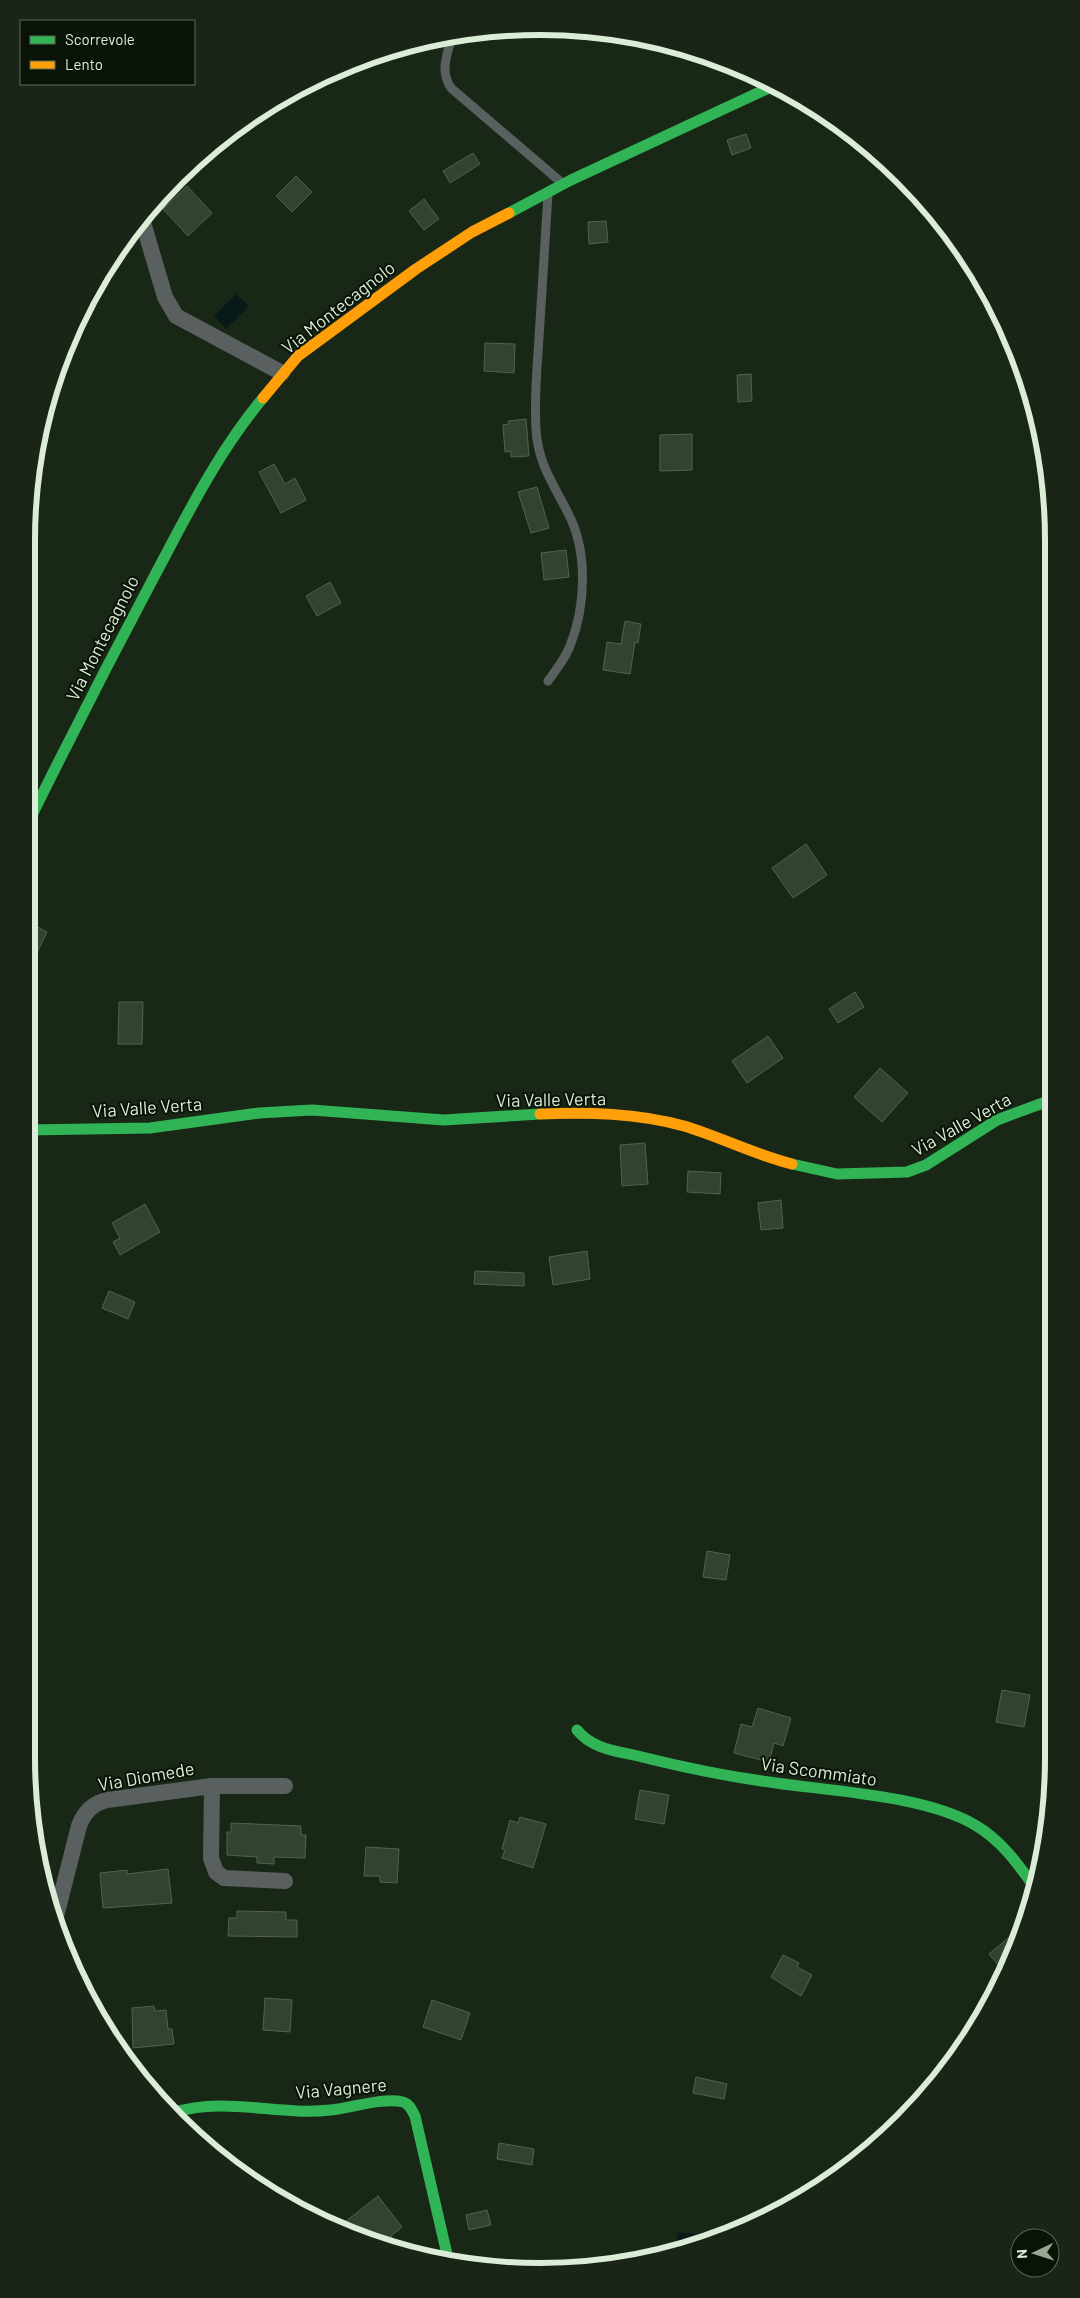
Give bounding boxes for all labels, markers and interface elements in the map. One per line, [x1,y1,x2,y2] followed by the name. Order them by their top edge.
[20,20,195,85] legend
[65,30,135,48] text: Scorrevole
[65,55,103,73] text: Lento
[277,256,399,358] street label: Via Montecagnolo
[61,572,143,704] street label: Via Montecagnolo
[496,1087,606,1111] street label: Via Valle Verta
[907,1088,1015,1160] street label: Via Valle Verta
[91,1092,203,1122] street label: Via Valle Verta
[759,1752,879,1790] street label: Via Scommiato
[96,1757,196,1795] street label: Via Diomede
[294,2073,388,2103] street label: Via Vagnere
[1010,2228,1060,2278] north arrow
[1013,2249,1030,2259] text: N

